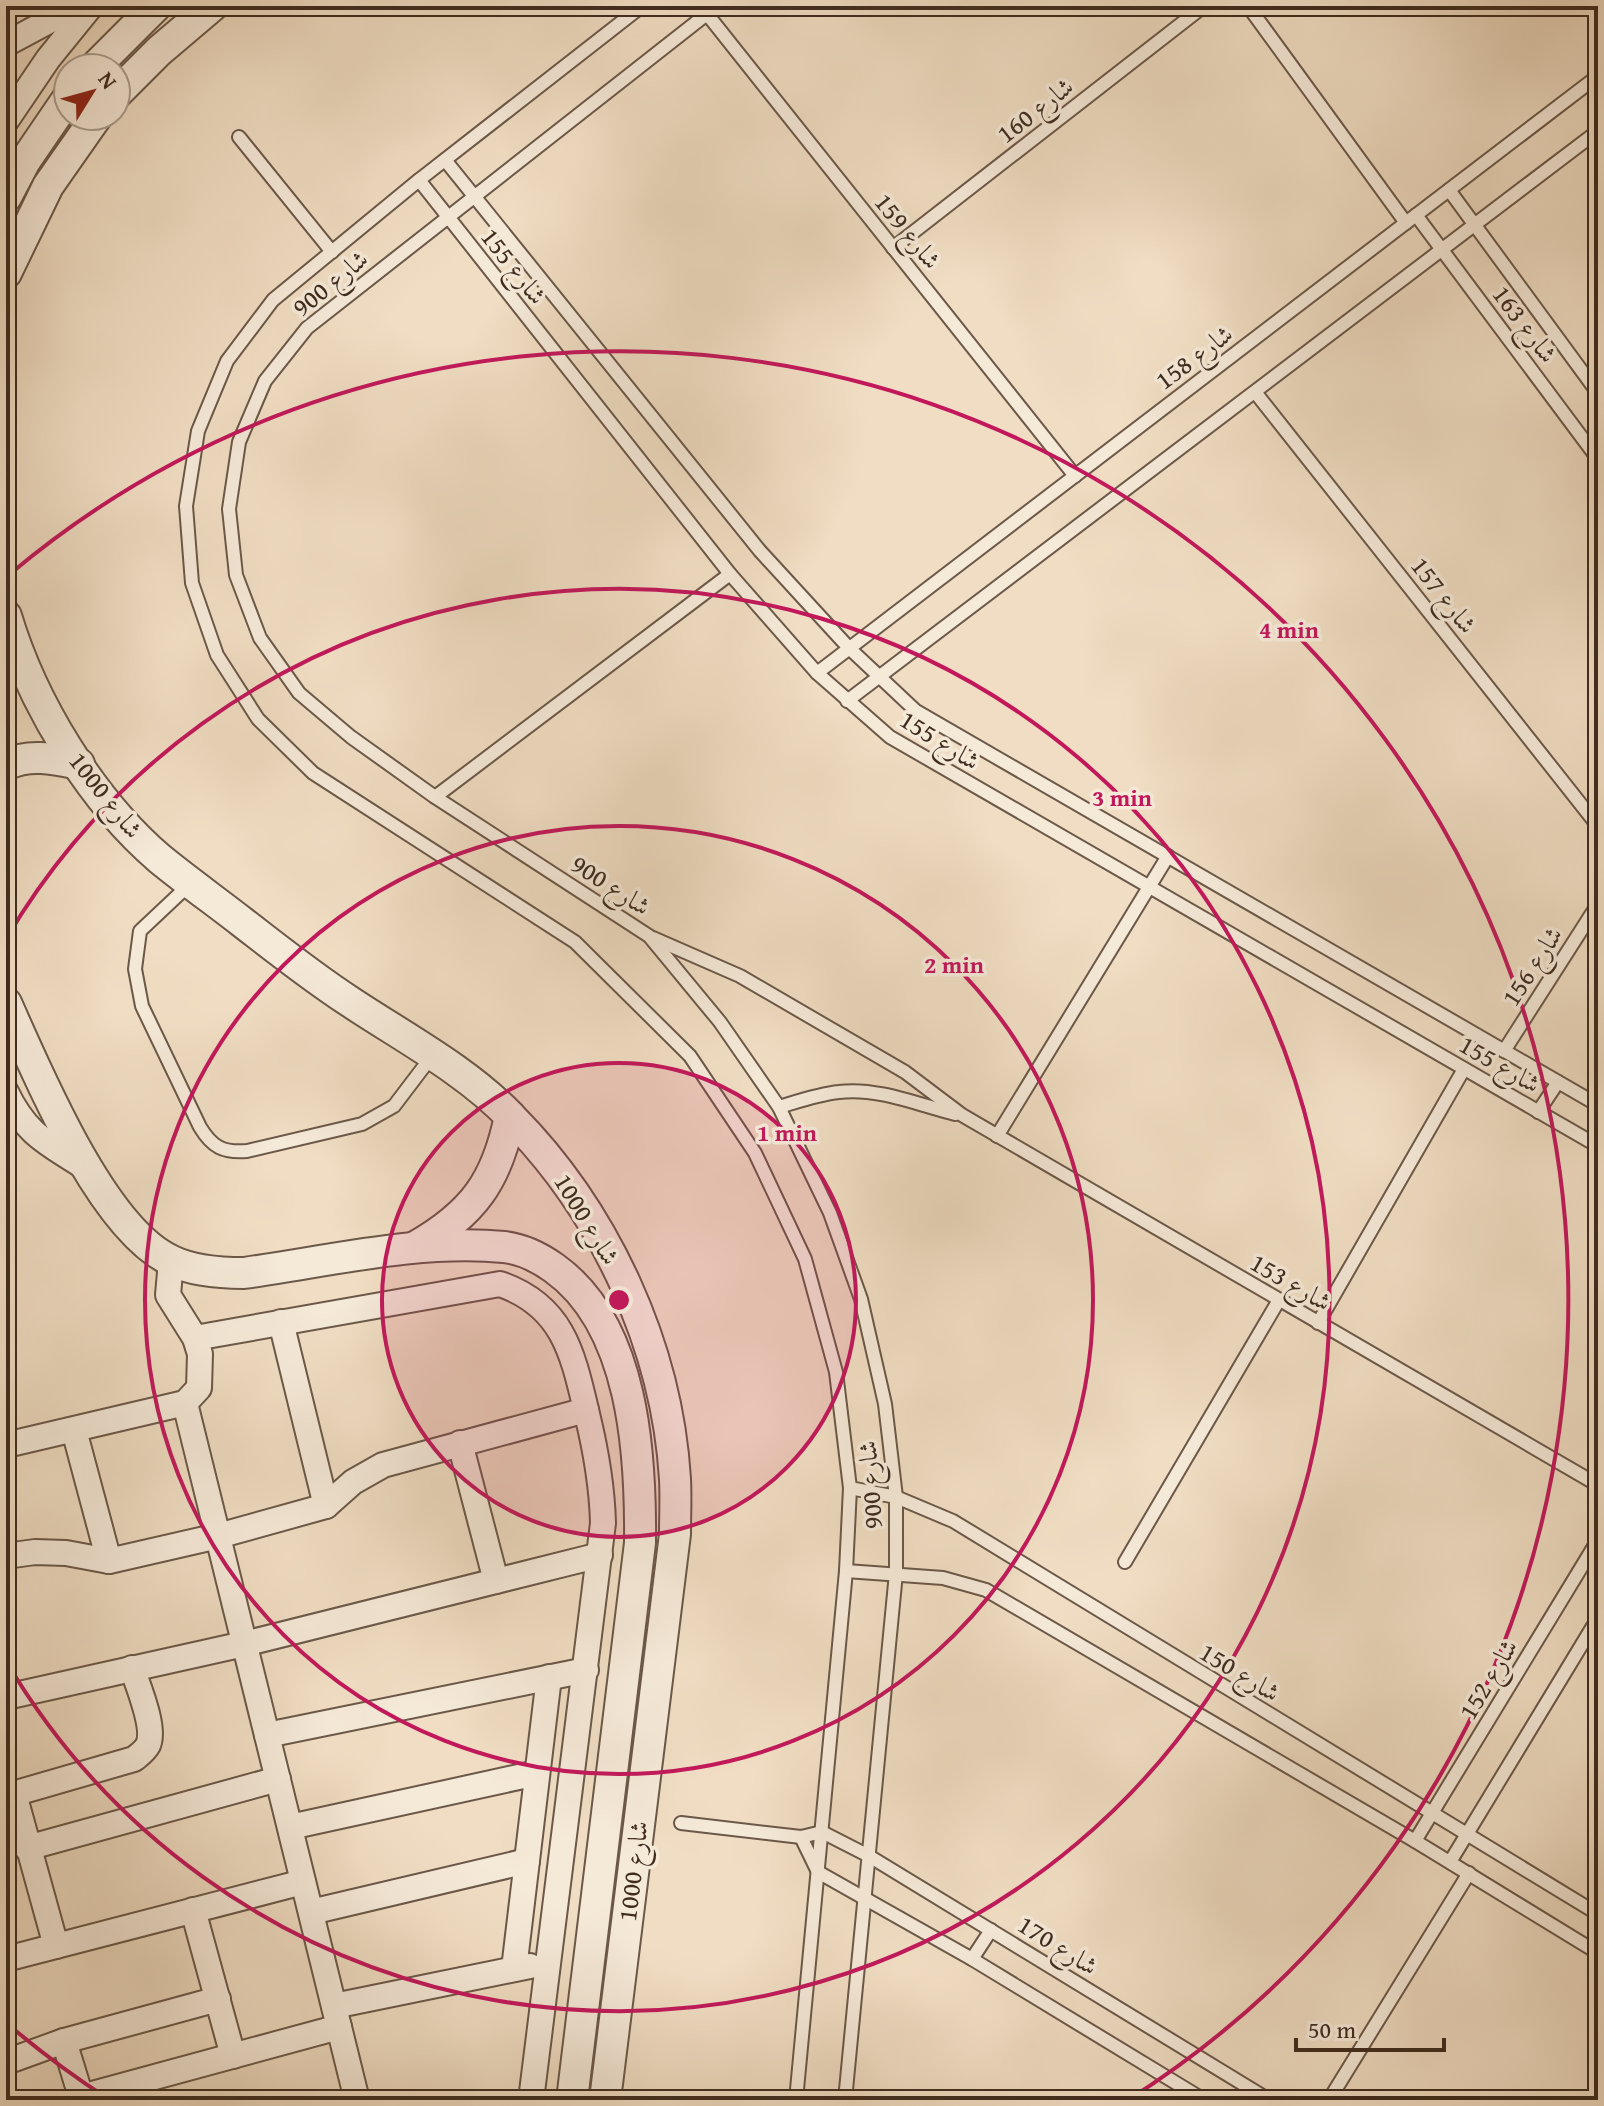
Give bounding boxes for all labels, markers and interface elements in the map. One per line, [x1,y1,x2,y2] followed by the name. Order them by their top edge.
[52,52,132,132] north arrow
[91,64,125,96] text: N
[988,67,1083,155] street label: شارع 160
[863,184,951,279] street label: شارع 159
[469,219,557,314] street label: شارع 155
[283,240,378,328] street label: شارع 900
[1481,277,1568,373] street label: شارع 163
[1147,314,1243,401] street label: شارع 158
[1399,548,1487,643] street label: شارع 157
[1259,612,1319,647] text: 4 min
[891,700,988,782] street label: شارع 155
[58,743,153,848] street label: شارع 1000
[1092,780,1152,815] text: 3 min
[562,844,659,928] street label: شارع 900
[1491,918,1575,1015] street label: شارع 156
[924,947,984,982] text: 2 min
[1451,1025,1548,1105] street label: شارع 155
[757,1115,817,1150] text: 1 min
[542,1165,630,1274] street label: شارع 1000
[1242,1243,1339,1323] street label: شارع 153
[605,1286,633,1314] centre of rings
[847,1439,895,1531] street label: شارع 900
[1448,1631,1530,1728] street label: شارع 152
[1191,1632,1288,1714] street label: شارع 150
[607,1818,661,1924] street label: شارع 1000
[1009,1905,1106,1987] street label: شارع 170
[1296,2002,1444,2052] scale bar
[1308,2012,1356,2047] text: 50 m

